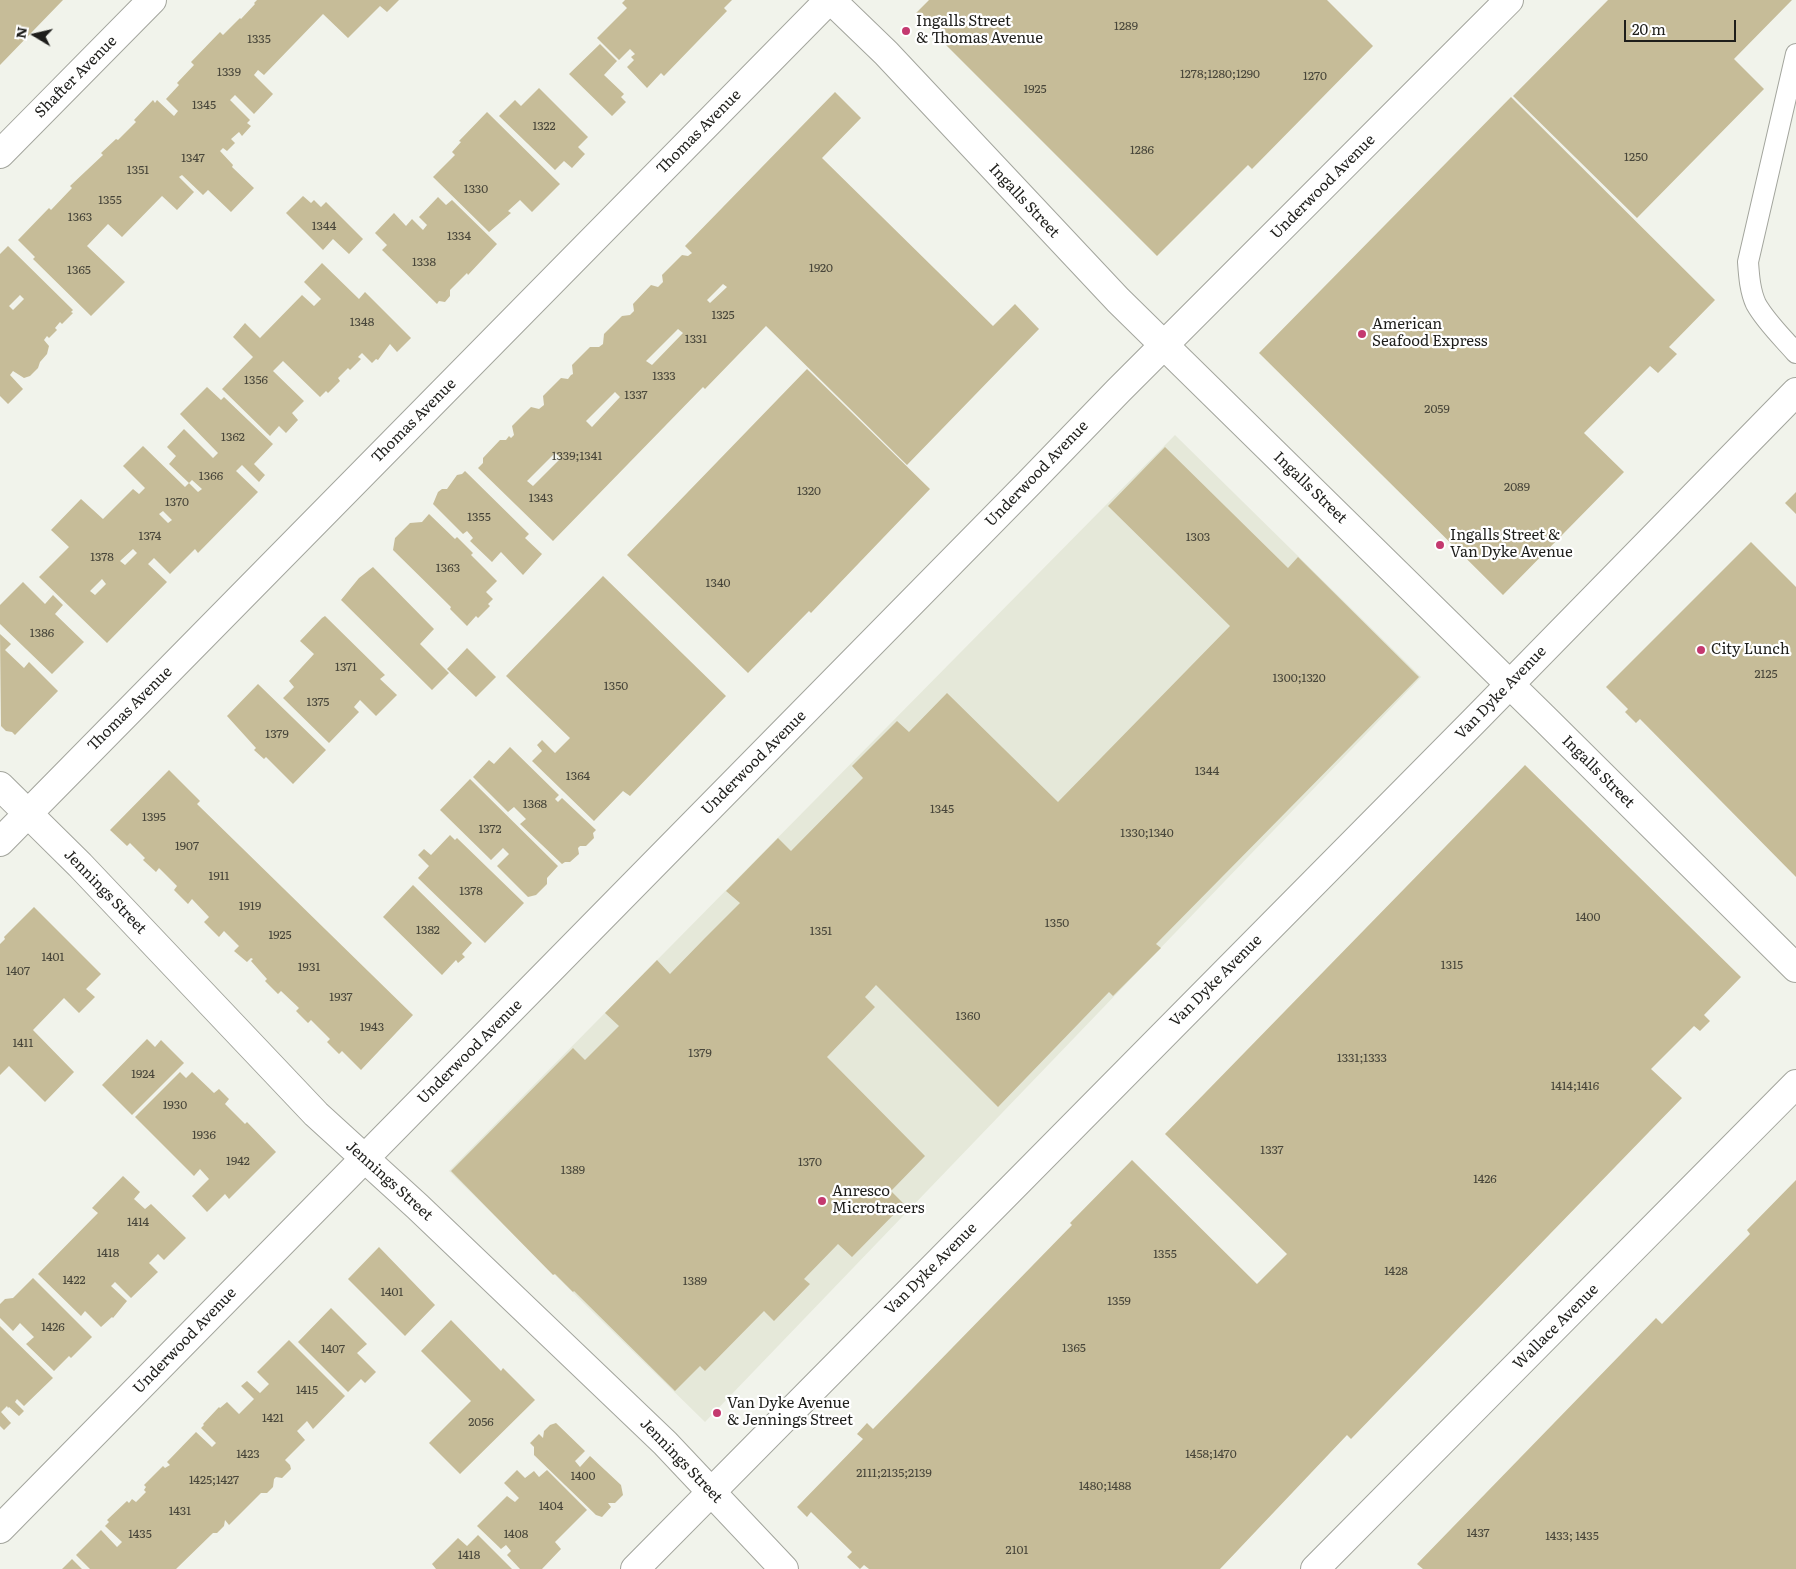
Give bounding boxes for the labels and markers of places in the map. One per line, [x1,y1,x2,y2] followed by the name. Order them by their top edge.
[916,13,1043,48] place label: Ingalls Street & Thomas Avenue
[900,25,912,37] marker: Ingalls Street & Thomas Avenue
[1372,316,1487,351] place label: American Seafood Express
[1356,328,1368,340] marker: American Seafood Express
[1450,527,1573,562] place label: Ingalls Street & Van Dyke Avenue
[1434,539,1446,551] marker: Ingalls Street & Van Dyke Avenue
[1711,641,1790,659] place label: City Lunch
[1695,644,1707,656] marker: City Lunch
[832,1183,925,1218] place label: Anresco Microtracers
[816,1195,828,1207] marker: Anresco Microtracers
[727,1395,853,1430] place label: Van Dyke Avenue & Jennings Street
[711,1407,723,1419] marker: Van Dyke Avenue & Jennings Street

